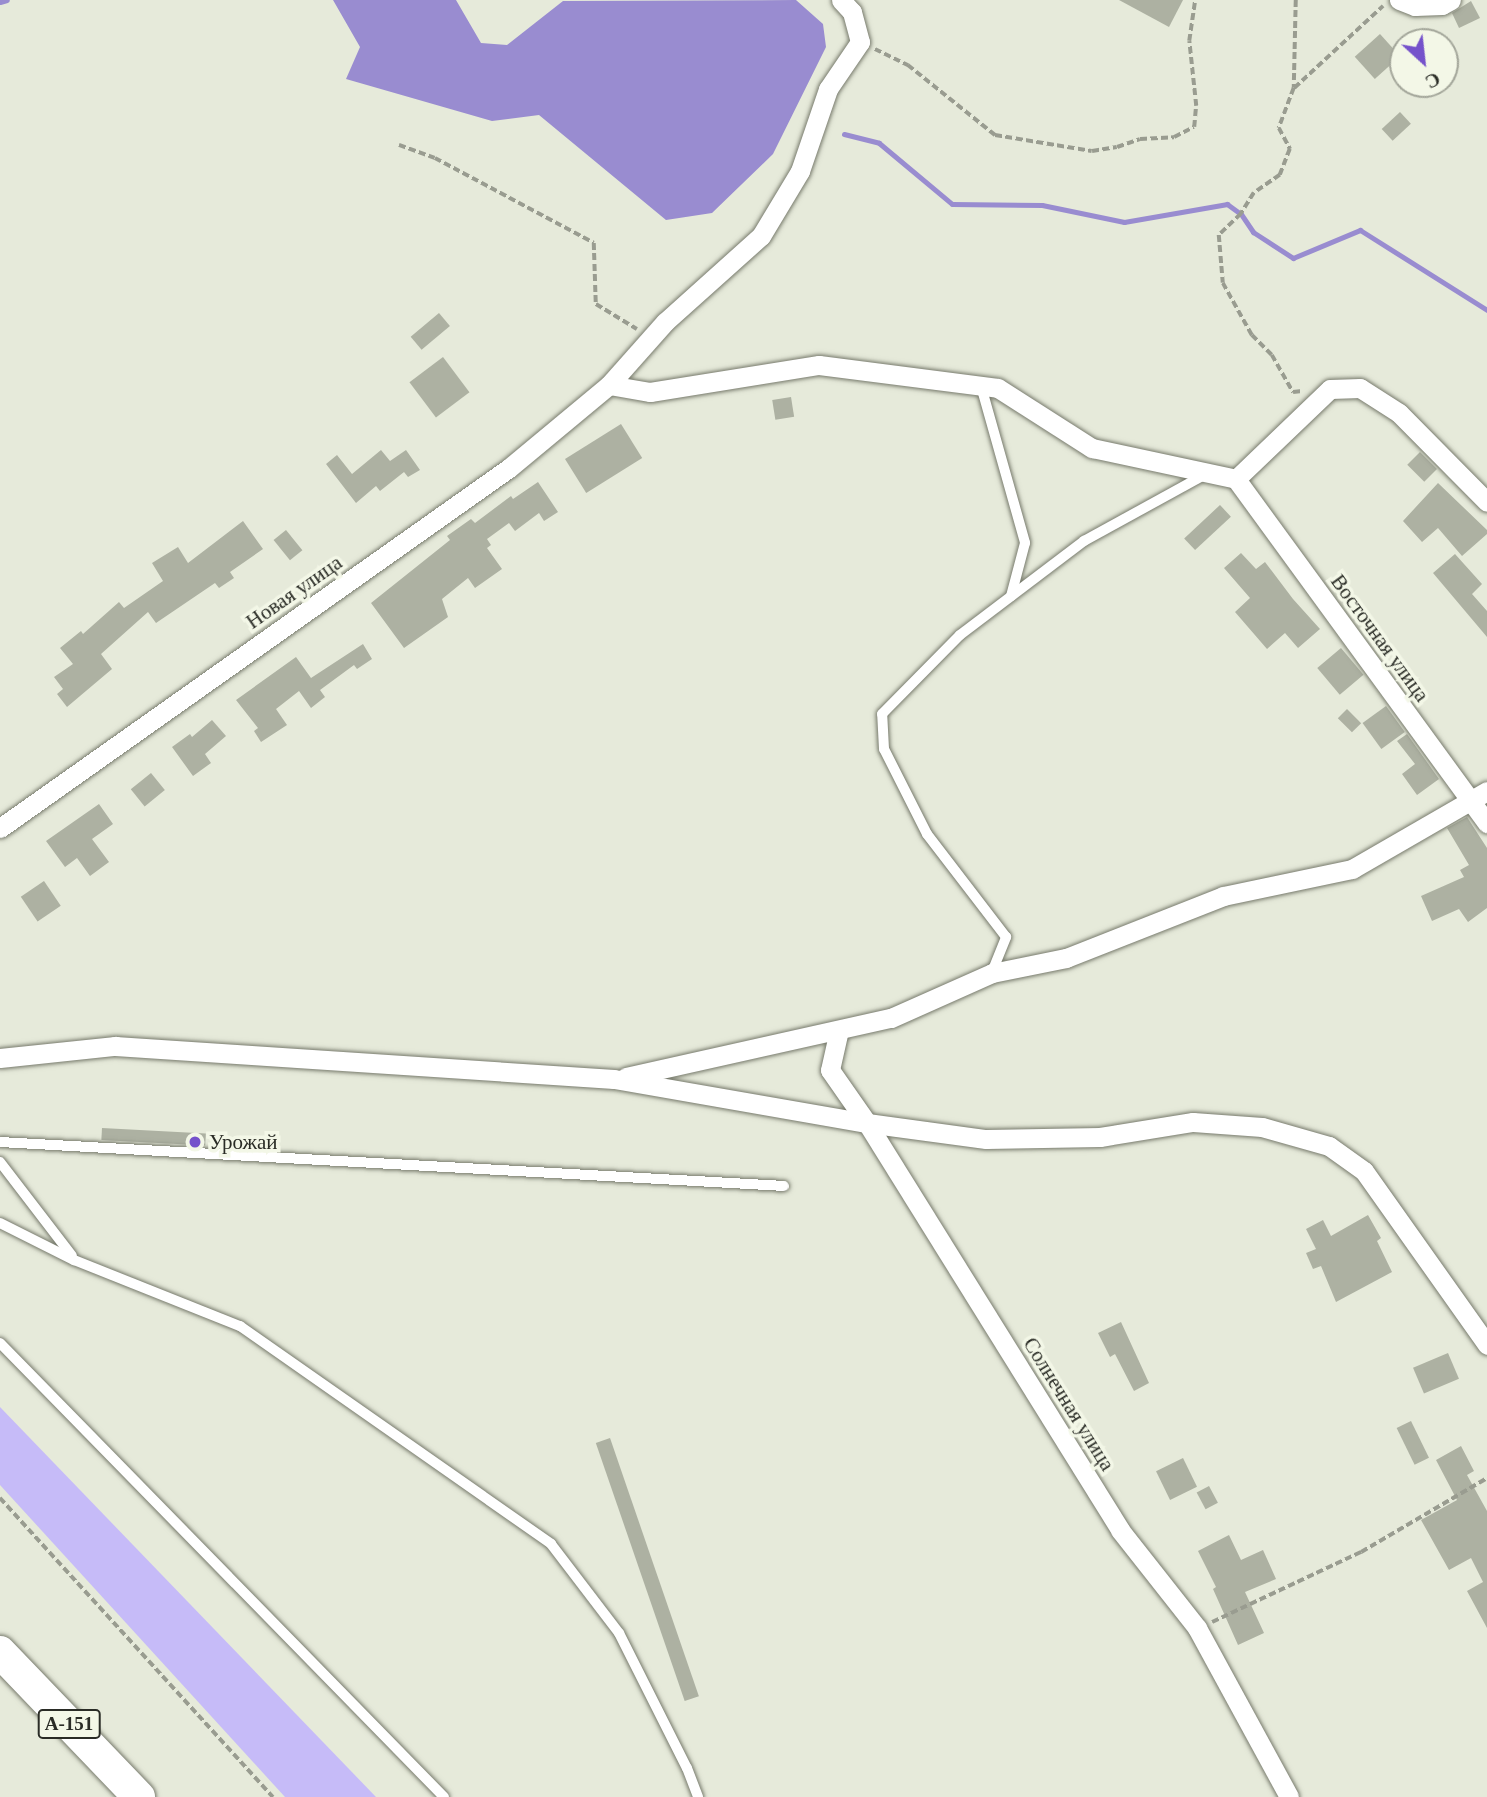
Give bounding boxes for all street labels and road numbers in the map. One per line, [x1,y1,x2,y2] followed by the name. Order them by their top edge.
[241,550,347,634] street label: Новая улица
[1325,569,1435,707] street label: Восточная улица
[1018,1333,1120,1475] street label: Солнечная улица
[38,1708,100,1740] road number: А-151

